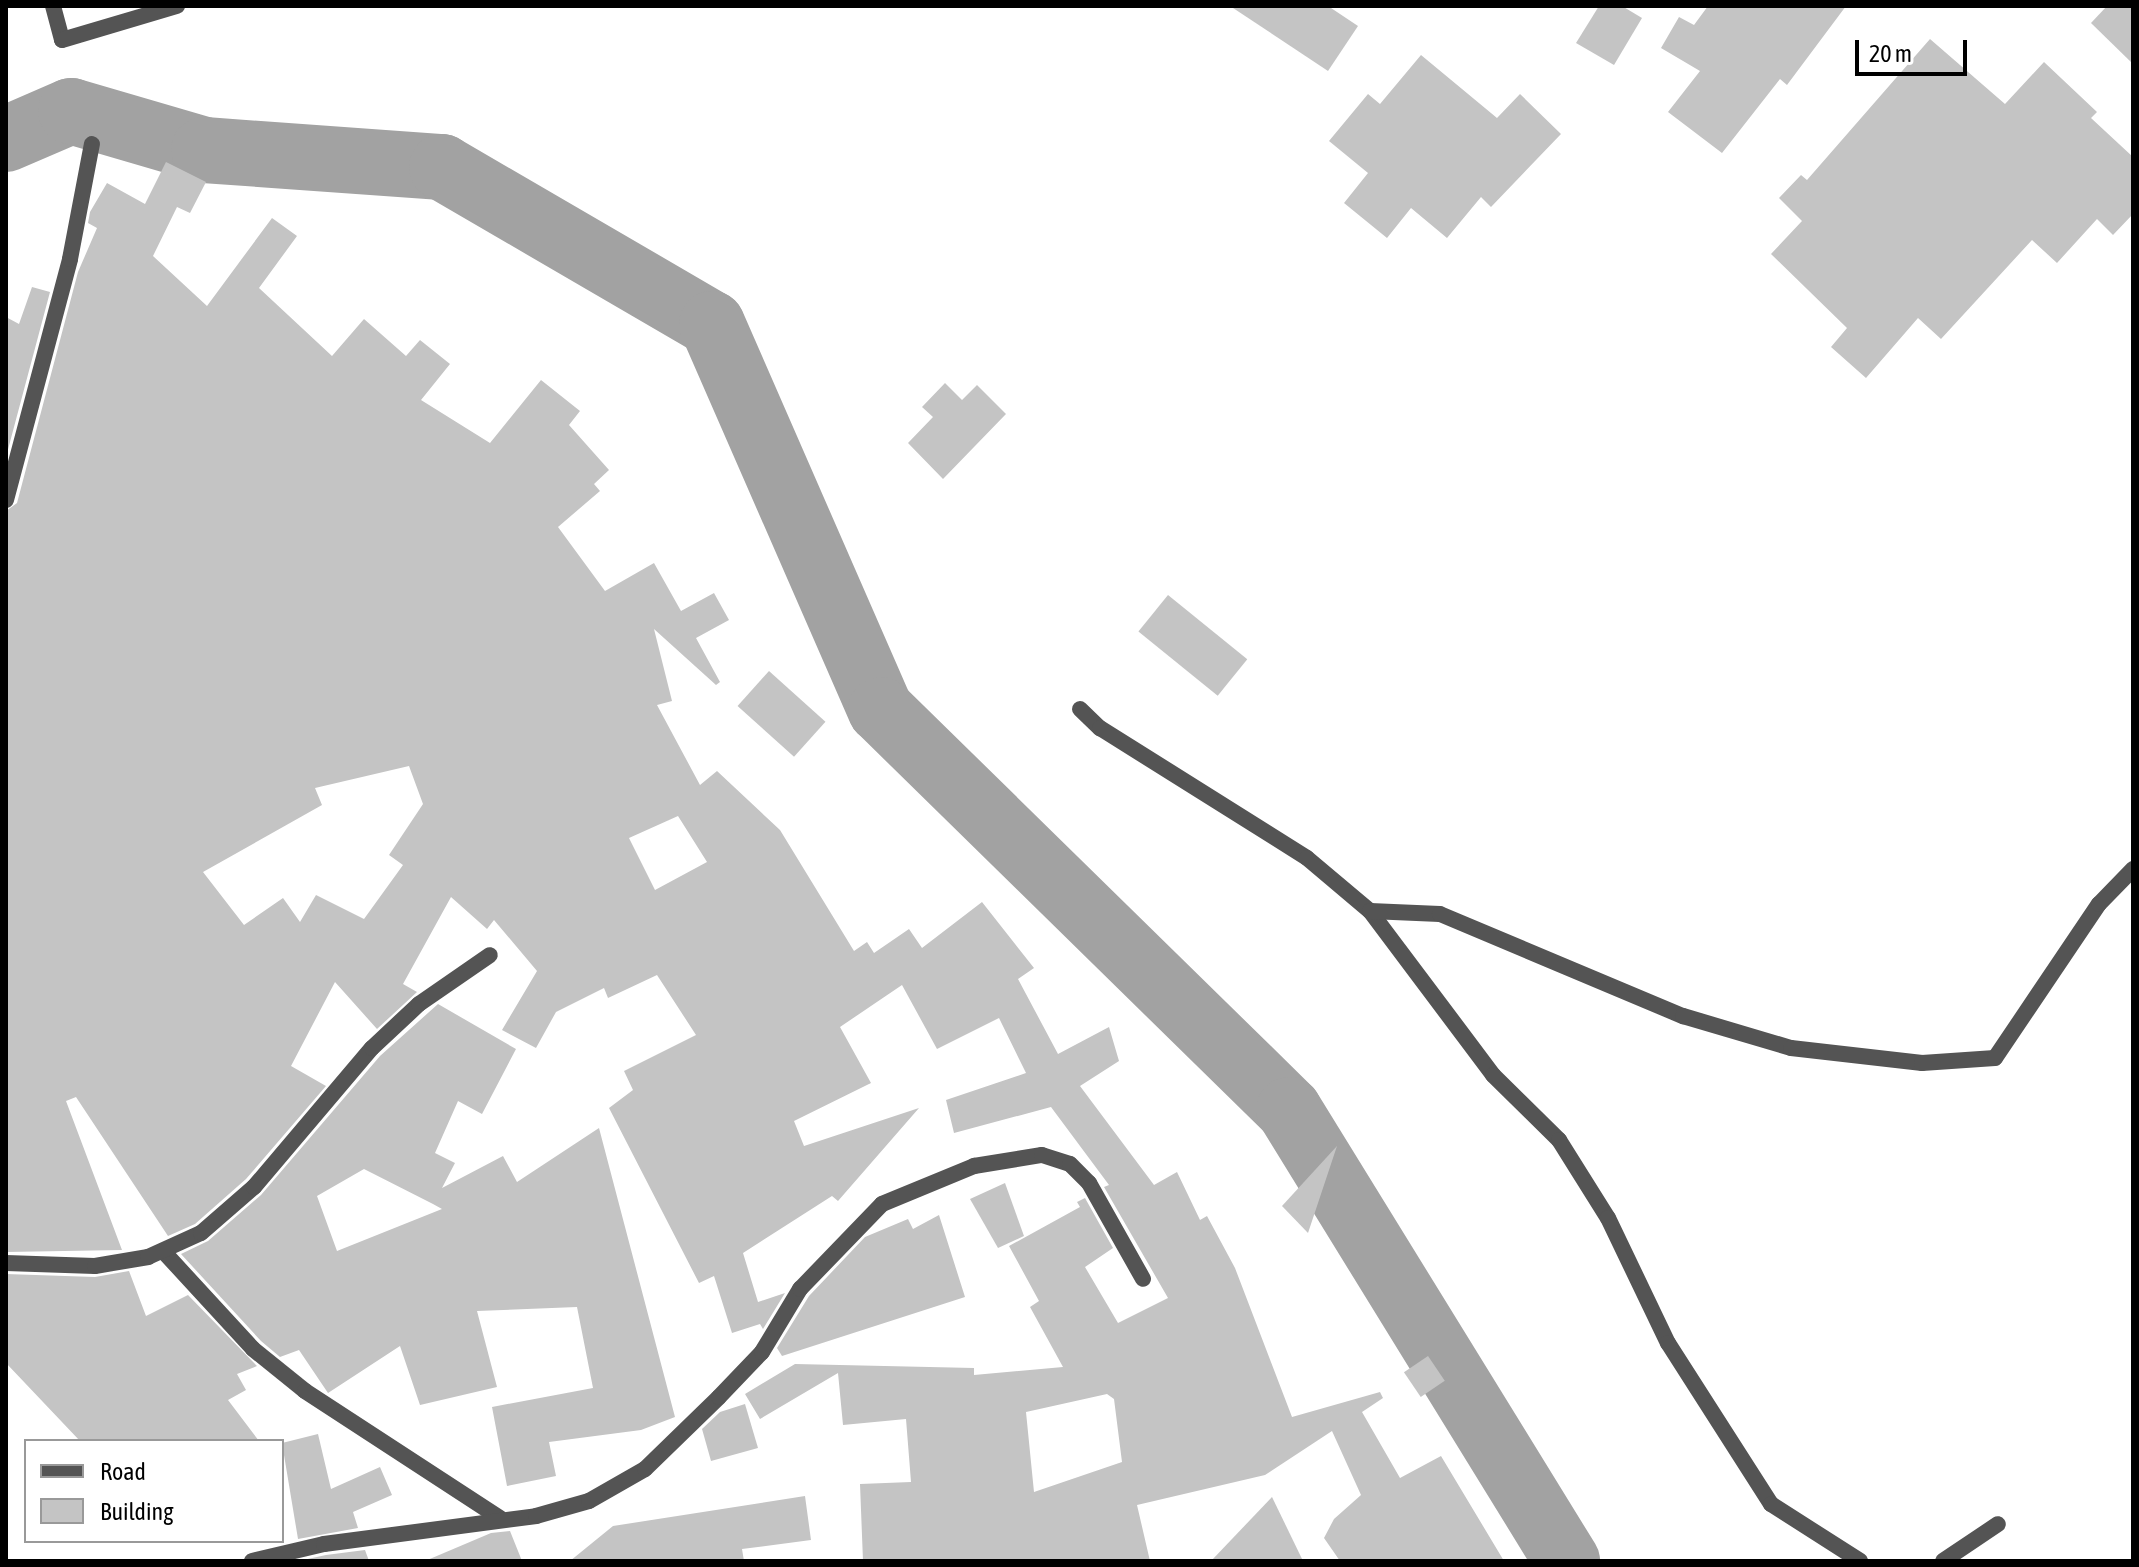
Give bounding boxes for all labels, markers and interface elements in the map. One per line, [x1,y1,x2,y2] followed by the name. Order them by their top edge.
[1859,24,1971,74] scale bar
[1869,40,1912,67] text: 20 m
[24,1439,284,1543] legend
[100,1458,146,1485] text: Road
[100,1498,173,1525] text: Building

